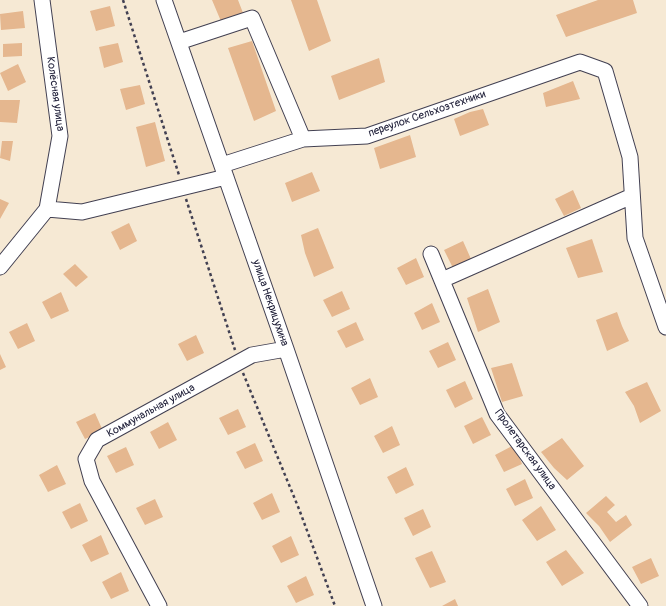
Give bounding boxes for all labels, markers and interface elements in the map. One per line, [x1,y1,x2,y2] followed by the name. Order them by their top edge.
[43,56,67,132] street label: Колёсная улица
[367,88,487,140] street label: переулок Сельхозтехники
[249,258,291,348] street label: улица Некрицухина
[105,381,197,441] street label: Коммунальная улица
[491,407,559,493] street label: Пролетарская улица

